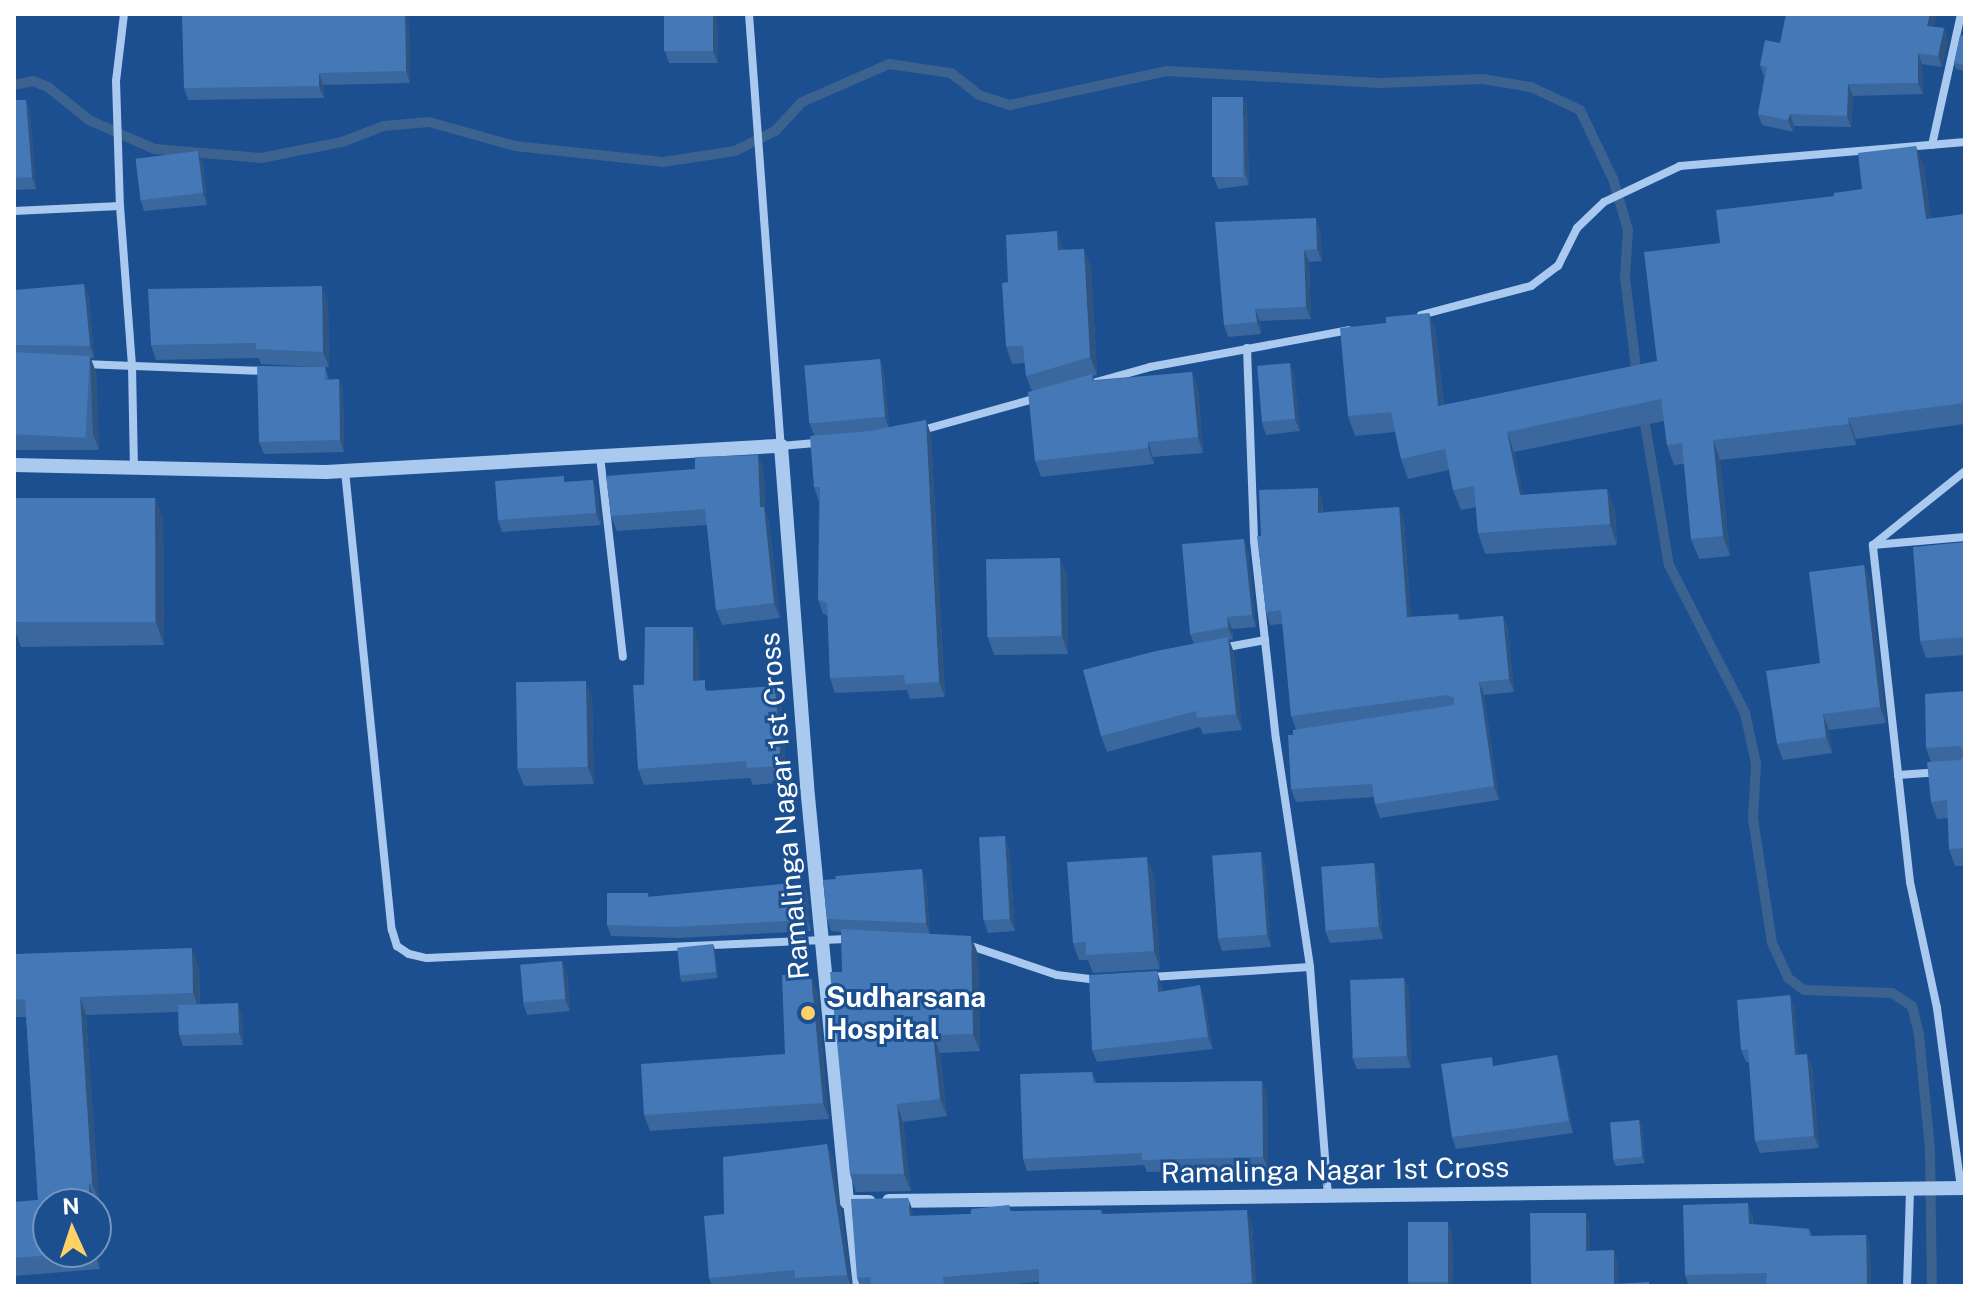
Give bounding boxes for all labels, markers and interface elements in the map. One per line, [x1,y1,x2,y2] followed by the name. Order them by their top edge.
[752,631,816,981] street label: Ramalinga Nagar 1st Cross
[826,980,986,1046] place label: Sudharsana Hospital
[797,1002,819,1024] marker: Sudharsana Hospital
[1161,1150,1509,1190] street label: Ramalinga Nagar 1st Cross
[32,1188,112,1268] north arrow
[62,1193,80,1219] text: N

